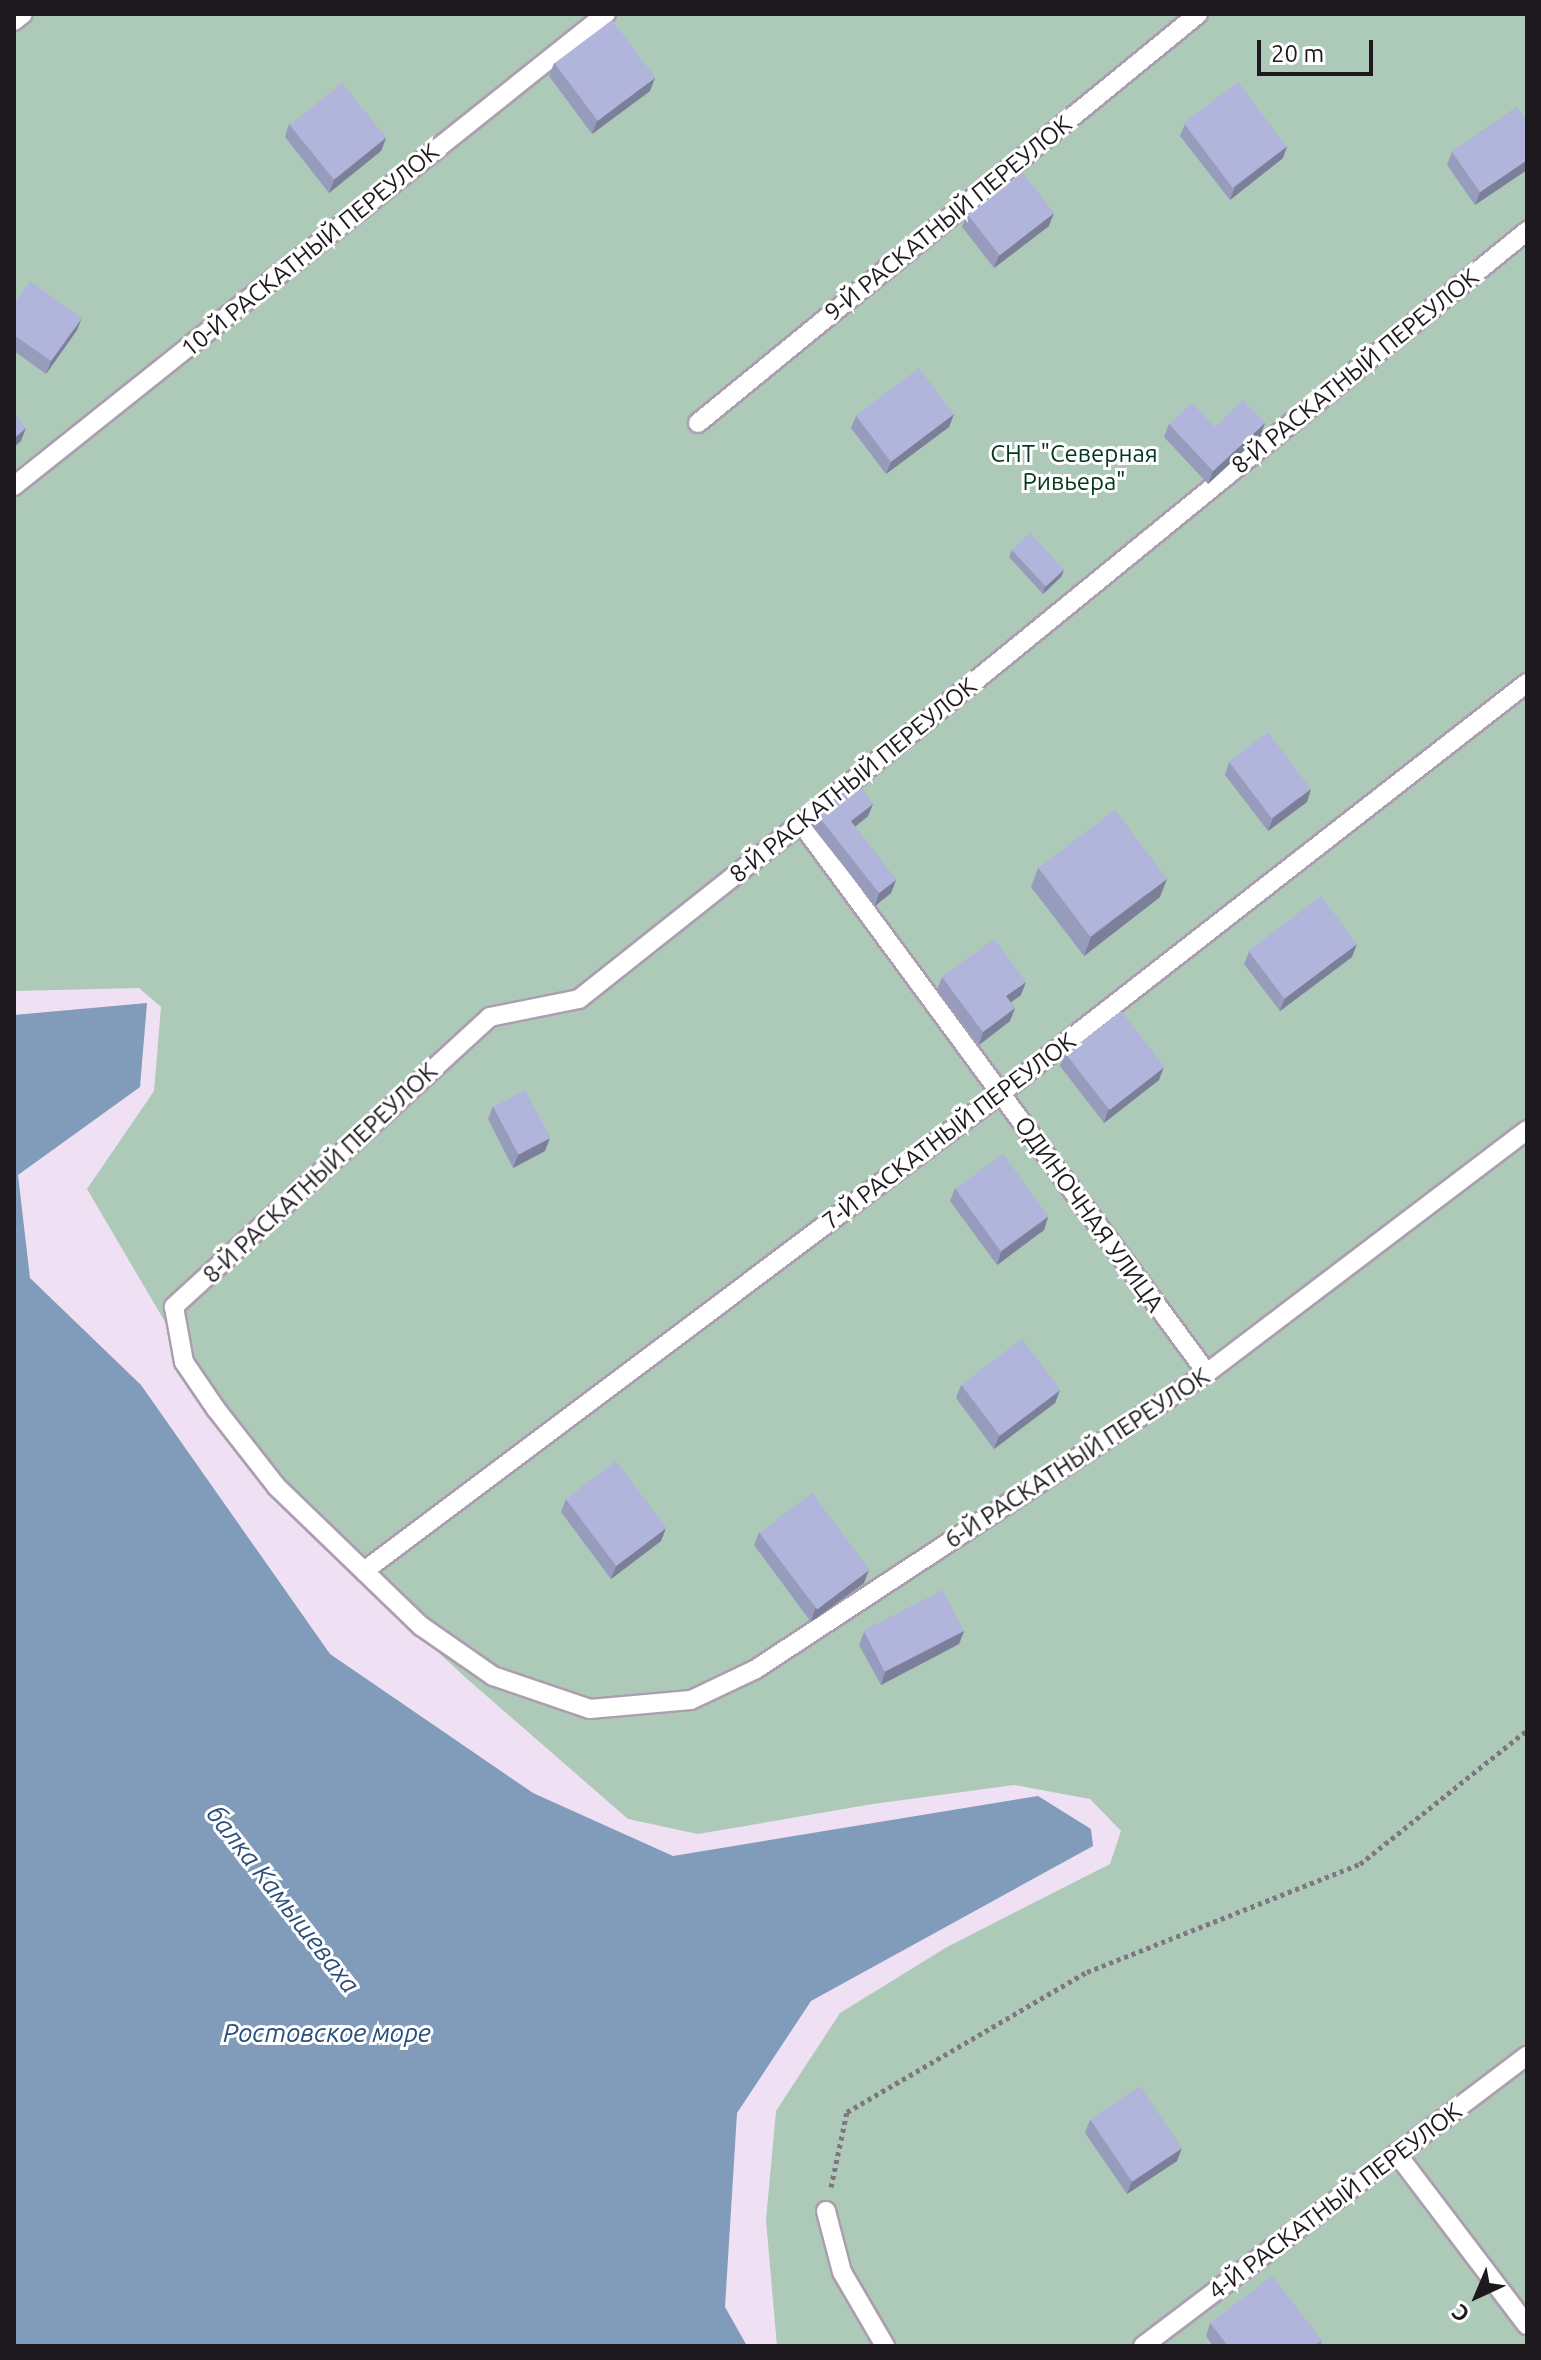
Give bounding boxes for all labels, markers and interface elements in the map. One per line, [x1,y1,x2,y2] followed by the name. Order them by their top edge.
[1261,24,1377,74] scale bar
[1271,40,1324,67] text: 20 m
[819,109,1077,327] street label: 9-Й РАСКАТНЫЙ ПЕРЕУЛОК
[175,137,445,363] street label: 10-Й РАСКАТНЫЙ ПЕРЕУЛОК
[1226,262,1484,480] street label: 8-Й РАСКАТНЫЙ ПЕРЕУЛОК
[990,440,1158,496] park label: СНТ "Северная Ривьера"
[724,671,982,889] street label: 8-Й РАСКАТНЫЙ ПЕРЕУЛОК
[817,1026,1081,1236] street label: 7-Й РАСКАТНЫЙ ПЕРЕУЛОК
[197,1057,443,1289] street label: 8-Й РАСКАТНЫЙ ПЕРЕУЛОК
[1008,1111,1170,1317] street label: ОДИНОЧНАЯ УЛИЦА
[939,1362,1215,1554] street label: 6-Й РАСКАТНЫЙ ПЕРЕУЛОК
[200,1799,366,1999] water label: балка Камышеваха
[223,2017,431,2049] water label: Ростовское море
[1203,2096,1467,2306] street label: 4-Й РАСКАТНЫЙ ПЕРЕУЛОК
[1437,2256,1517,2336] north arrow
[1446,2300,1474,2328] text: С

